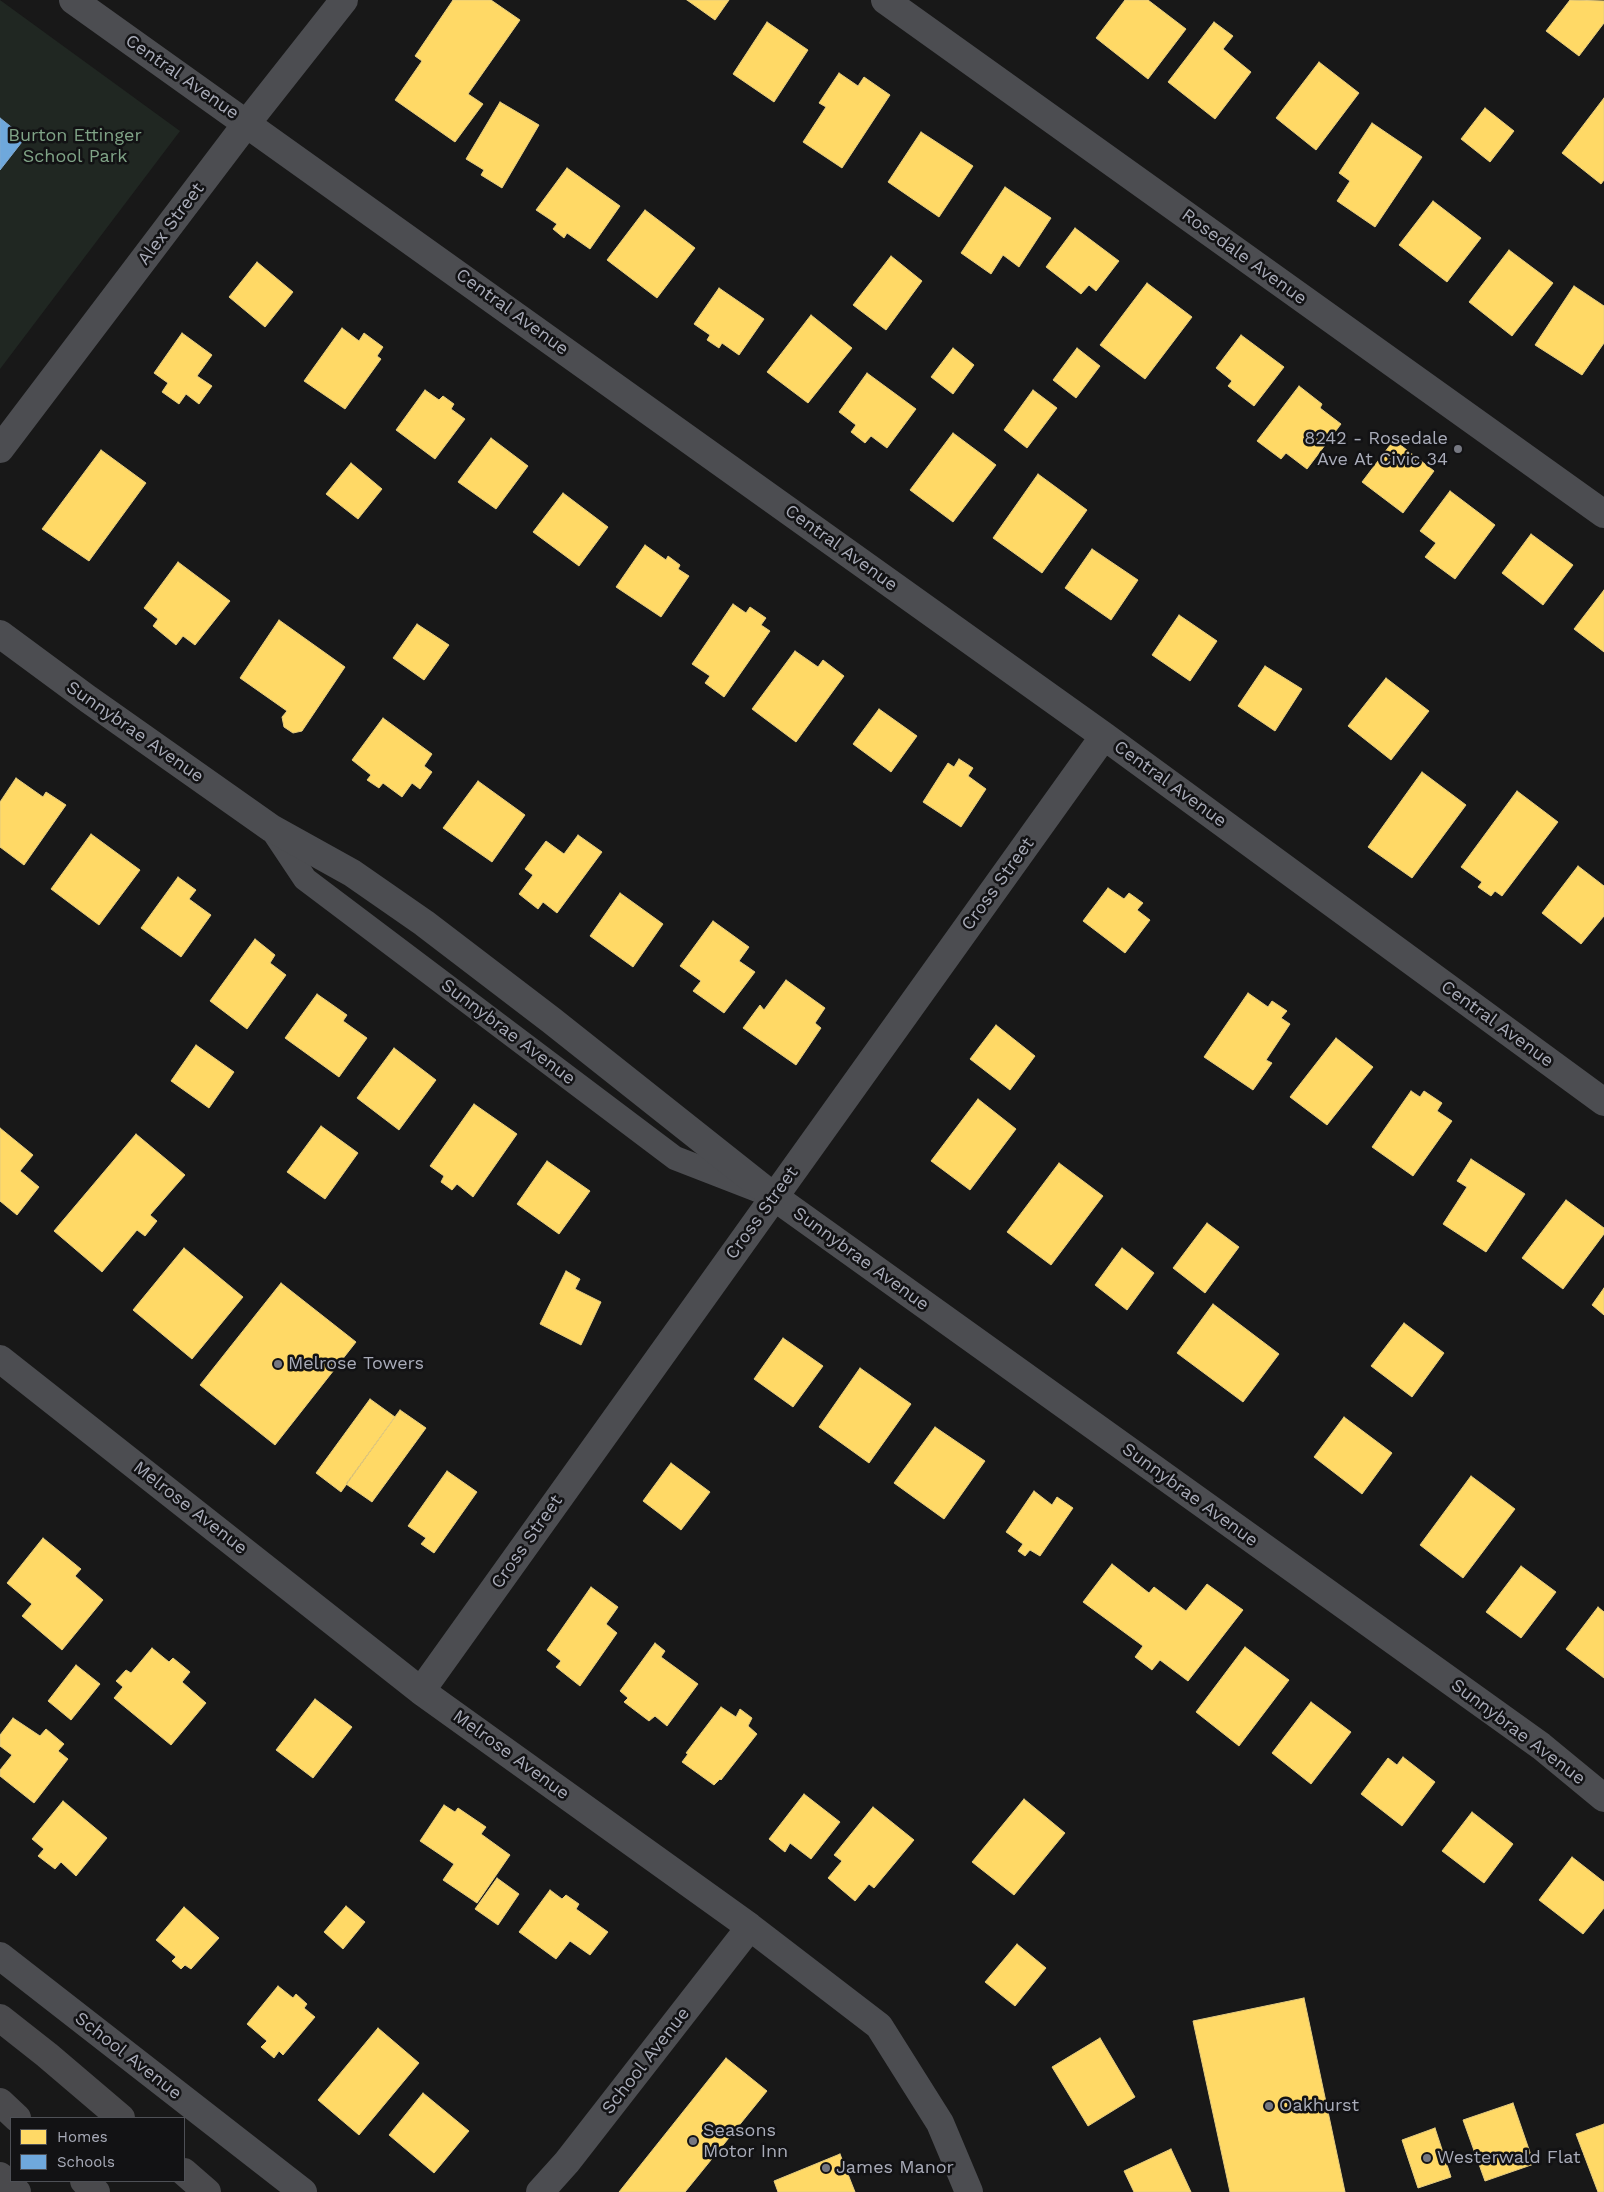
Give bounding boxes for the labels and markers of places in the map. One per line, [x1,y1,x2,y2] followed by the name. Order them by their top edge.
[1304,428,1448,470] place label: 8242 - Rosedale Ave At Civic 34
[1452,443,1464,455] marker: 8242 - Rosedale Ave At Civic 34
[288,1353,424,1375] place label: Melrose Towers
[272,1358,284,1370] marker: Melrose Towers
[1279,2095,1359,2117] place label: Oakhurst
[1263,2100,1275,2112] marker: Oakhurst
[703,2120,788,2162] place label: Seasons Motor Inn
[687,2135,699,2147] marker: Seasons Motor Inn
[1437,2147,1581,2169] place label: Westerwald Flat
[1421,2152,1433,2164] marker: Westerwald Flat
[836,2157,954,2179] place label: James Manor
[820,2162,832,2174] marker: James Manor

